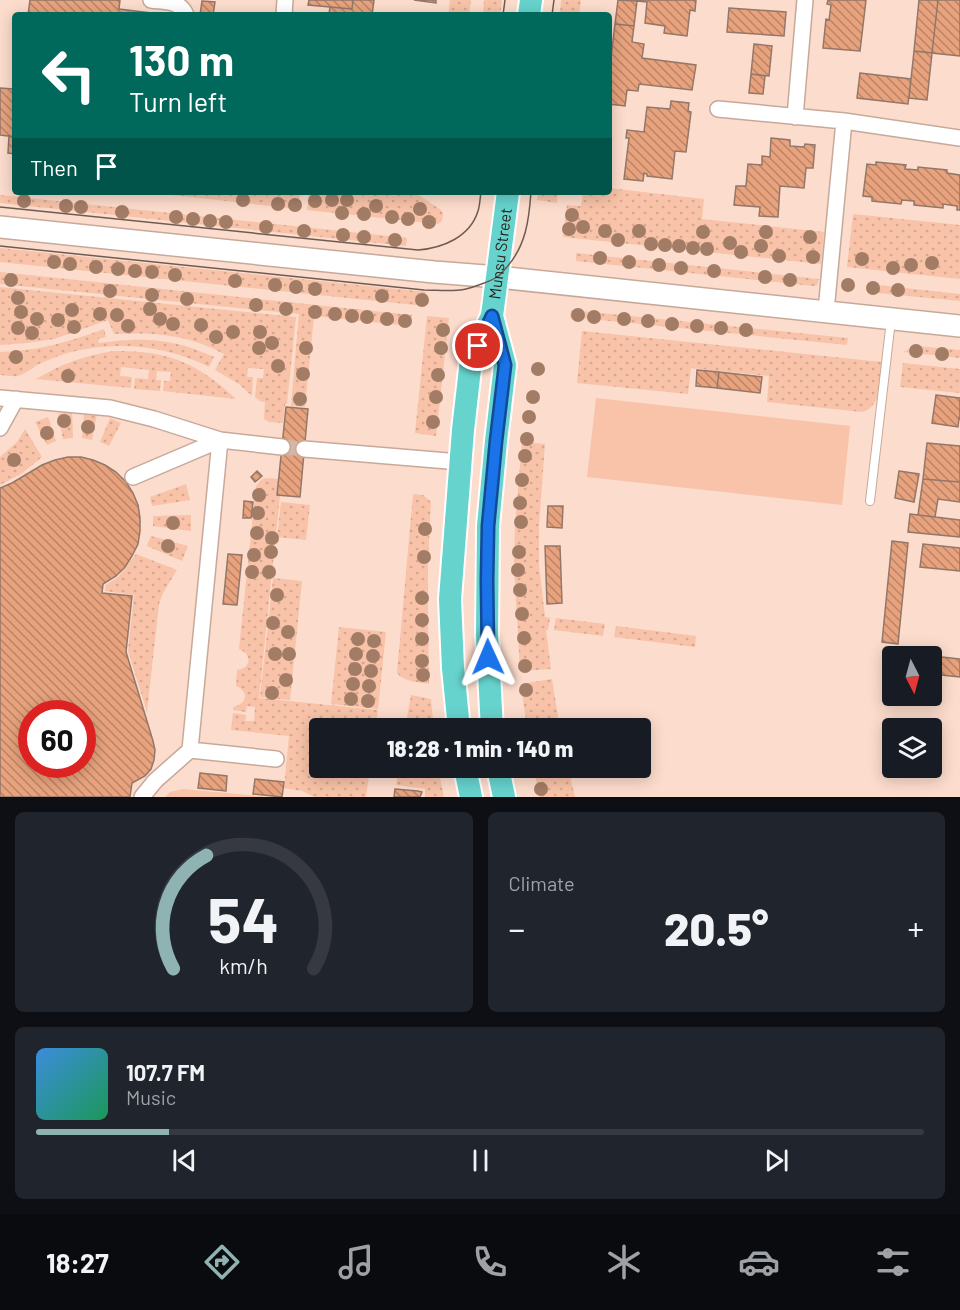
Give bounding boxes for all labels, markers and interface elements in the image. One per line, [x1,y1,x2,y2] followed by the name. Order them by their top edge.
[129,34,234,84] text: 130 m
[30,36,108,114] icon: left
[129,85,227,117] text: Turn left
[90,150,123,183] icon: arrive
[30,154,78,180] text: Then
[484,207,515,300] street label: Munsu Street
[452,320,503,371] pin
[461,329,494,362] icon: arrive
[456,625,520,689] position arrow
[882,646,942,706] north arrow
[882,646,942,778] map controls
[18,700,96,778] speed limit sign: 60
[882,718,942,778] button: layers
[387,735,573,761] text: 18:28 · 1 min · 140 m
[509,871,575,895] text: Climate
[208,881,279,955] text: 54
[664,901,769,955] text: 20.5°
[509,908,525,948] text: −
[908,908,924,948] text: +
[219,953,268,978] text: km/h
[126,1059,205,1085] text: 107.7 FM
[126,1085,176,1109] text: Music
[168,1144,201,1177] icon: previous
[464,1144,497,1177] icon: pause
[760,1144,793,1177] icon: next
[201,1241,243,1283] icon: directions
[335,1241,377,1283] icon: music
[469,1241,511,1283] icon: phone
[603,1241,645,1283] icon: climate
[738,1241,780,1283] icon: car
[872,1241,914,1283] icon: filters
[46,1246,109,1278] text: 18:27

